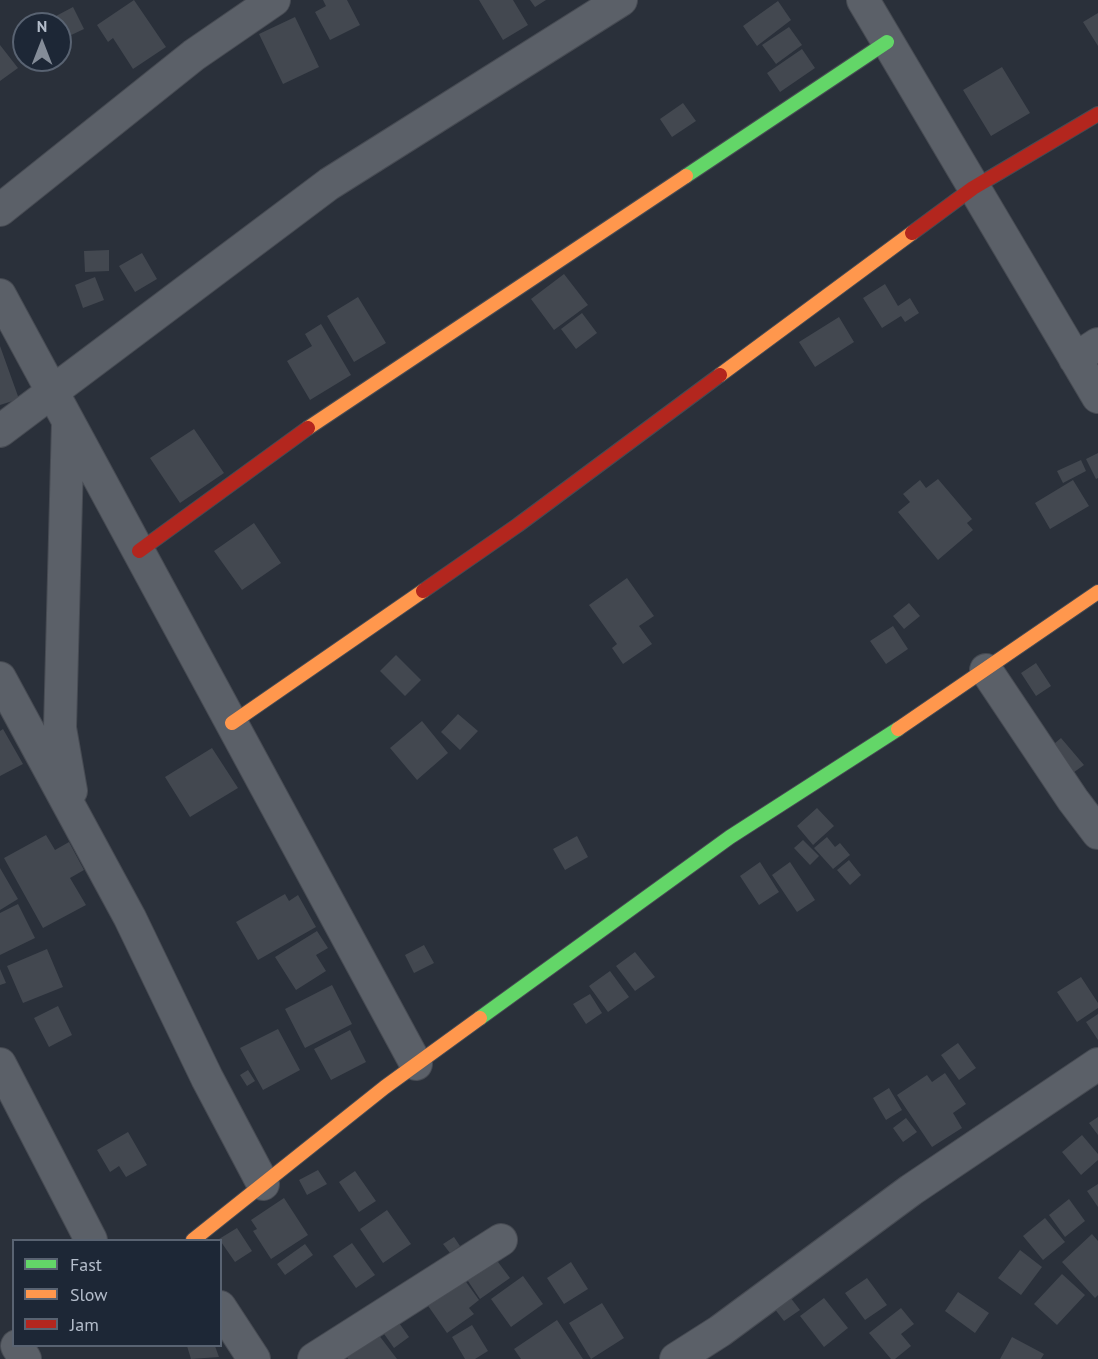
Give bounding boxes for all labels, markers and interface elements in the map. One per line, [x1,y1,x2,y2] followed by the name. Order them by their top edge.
[12,12,72,72] north arrow
[37,16,47,36] text: N
[12,1239,222,1347] legend
[70,1253,102,1276] text: Fast
[70,1283,108,1306] text: Slow
[70,1313,99,1336] text: Jam

